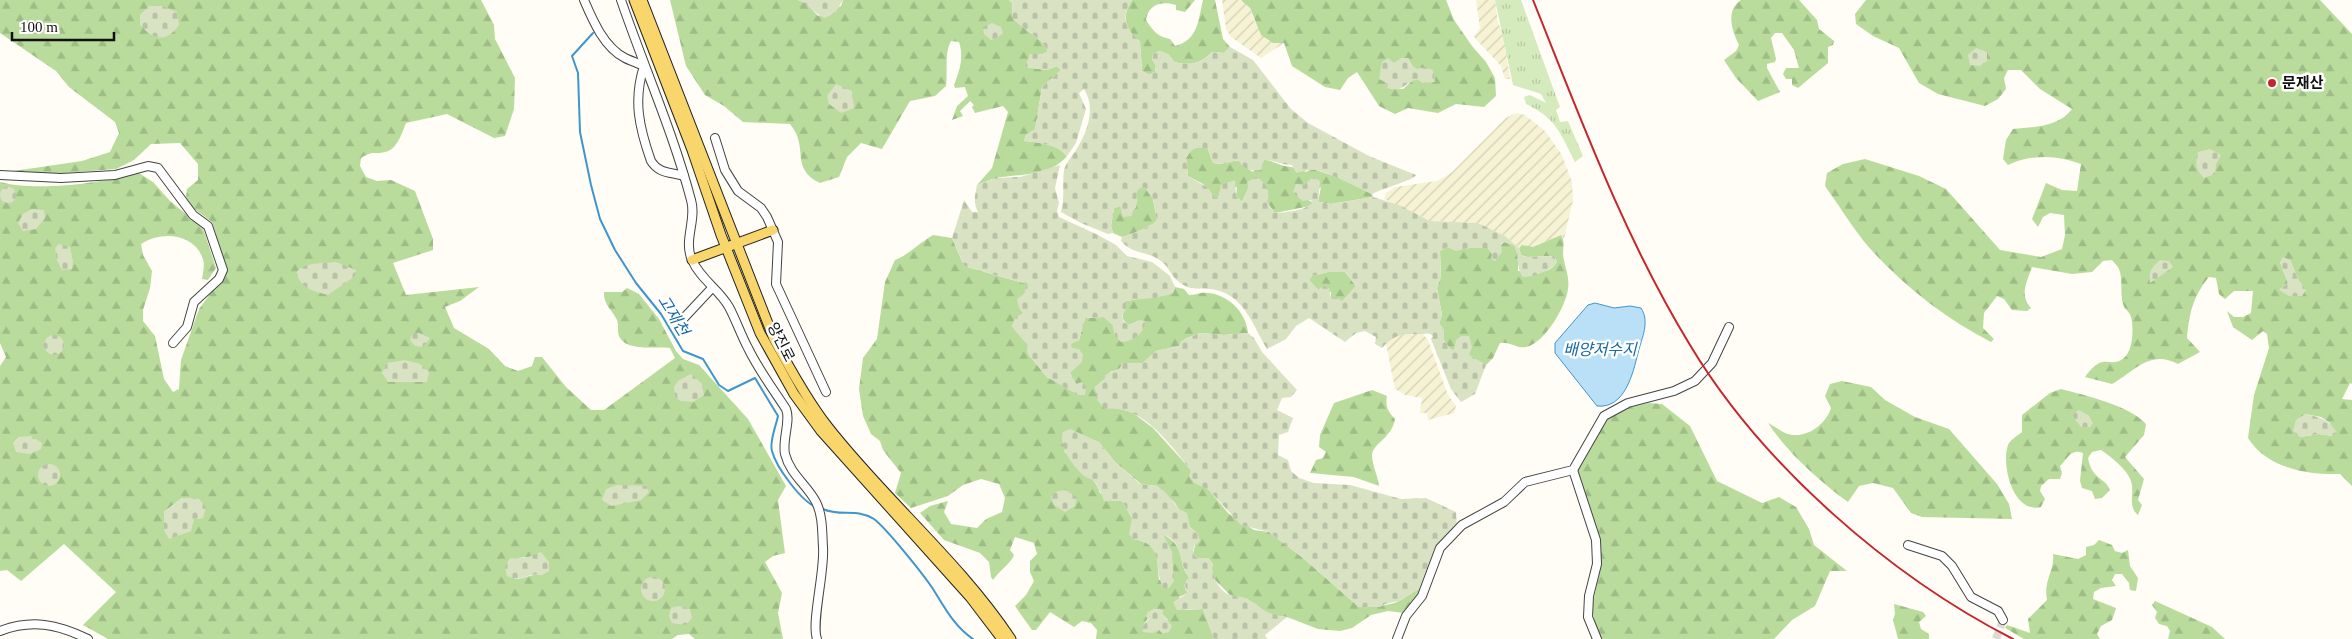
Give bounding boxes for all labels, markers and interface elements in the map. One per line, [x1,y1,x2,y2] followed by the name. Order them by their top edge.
[12,10,115,42] scale bar
[20,19,58,35] text: 100 m
[2282,75,2324,91] place label: 문재산
[2266,77,2278,89] marker: 문재산
[655,292,694,340] water label: 고재천
[764,320,798,364] street label: 양진로
[1563,341,1638,358] water label: 배양저수지

